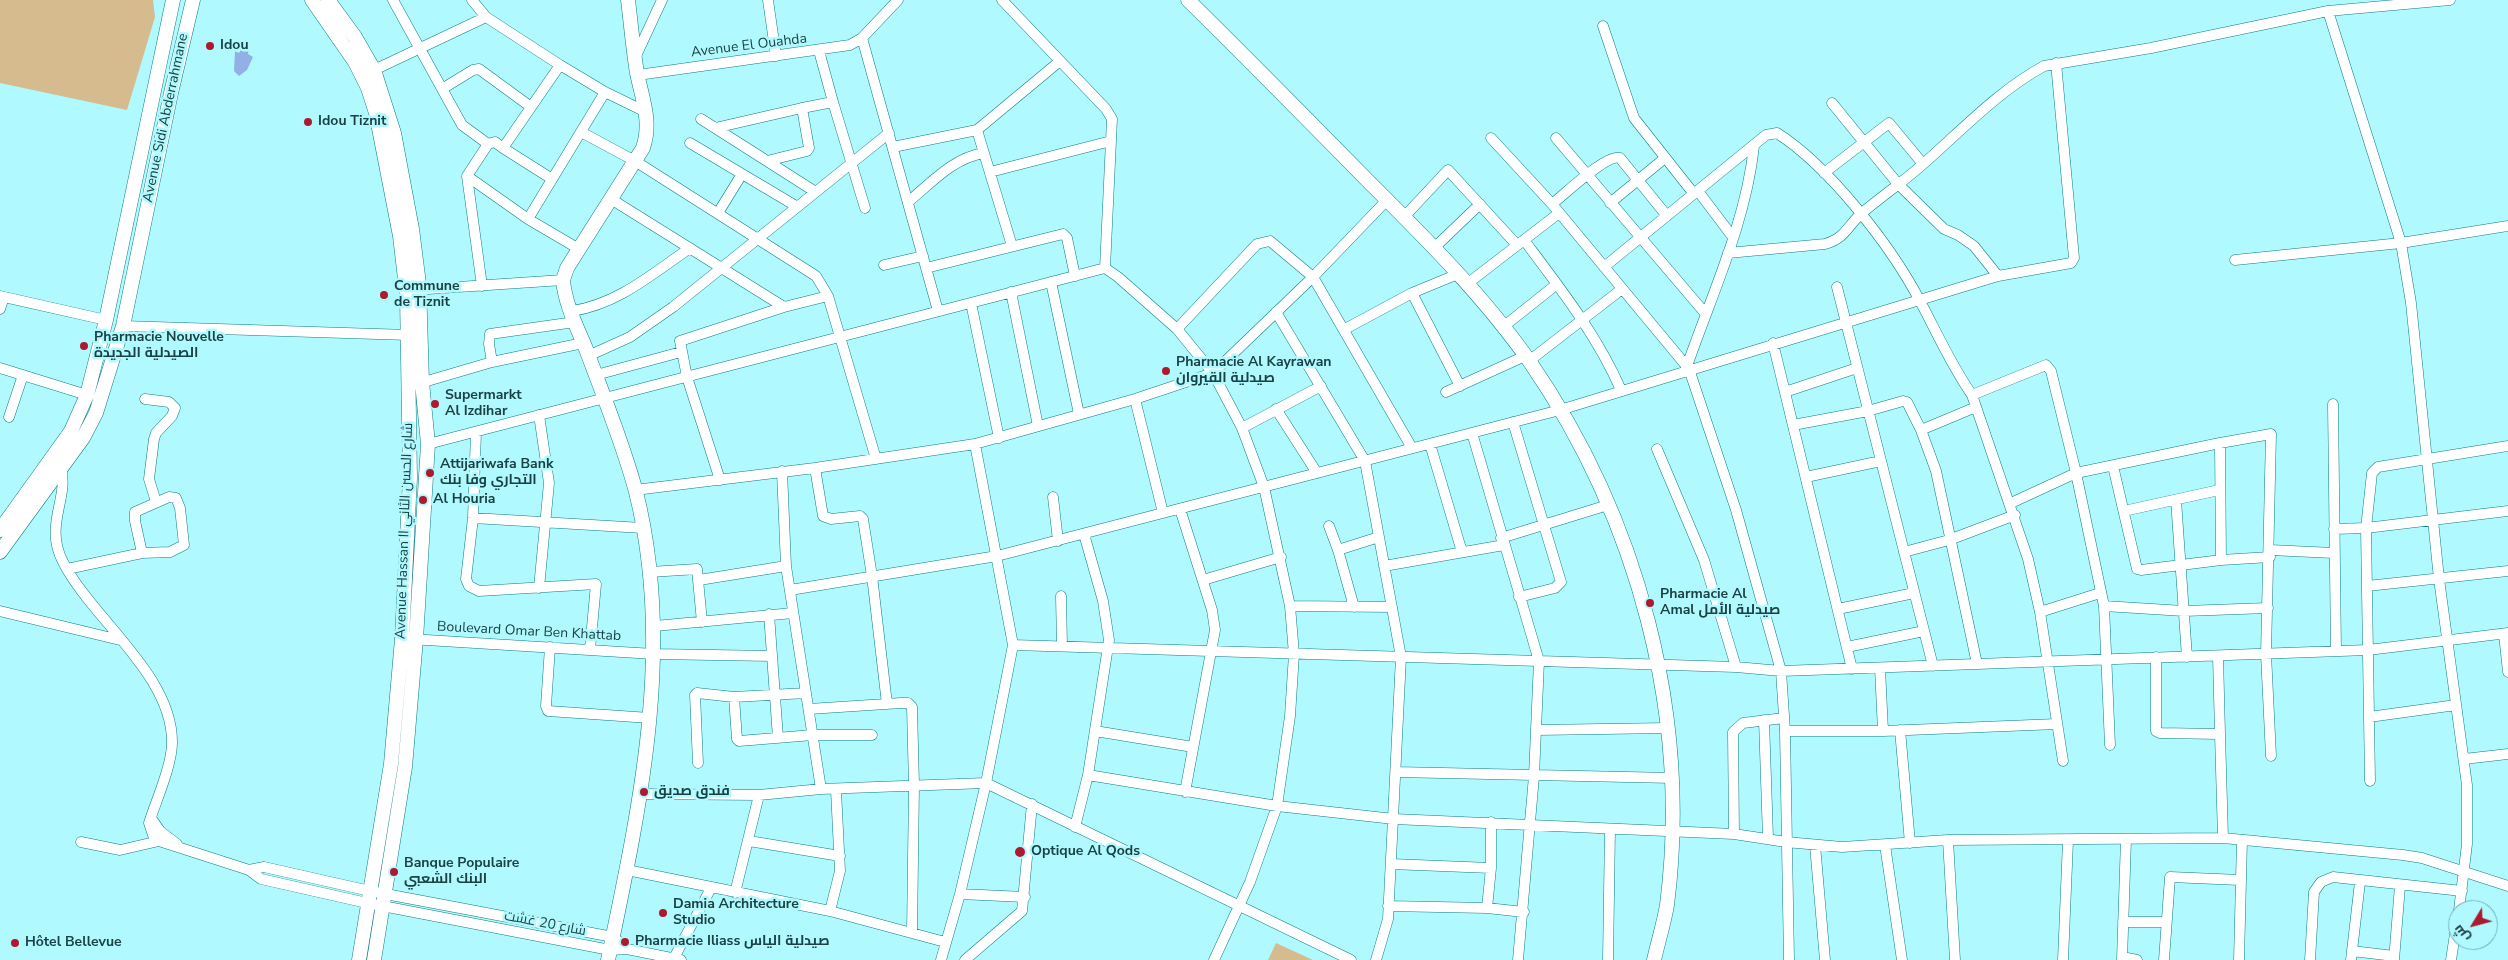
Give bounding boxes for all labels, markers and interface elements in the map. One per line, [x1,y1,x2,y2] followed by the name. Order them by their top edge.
[690,31,808,61] street label: Avenue El Ouahda
[140,32,192,204] street label: Avenue Sidi Abderrahmane
[220,38,249,54] place label: Idou
[204,40,216,52] marker: Idou
[318,114,386,130] place label: Idou Tiznit
[302,116,314,128] marker: Idou Tiznit
[394,279,460,312] place label: Commune de Tiznit
[378,289,390,301] marker: Commune de Tiznit
[94,330,224,362] place label: Pharmacie Nouvelle الصيدلية الجديدة
[78,340,90,352] marker: Pharmacie Nouvelle الصيدلية الجديدة
[1176,355,1332,388] place label: Pharmacie Al Kayrawan صيدلية القيروان
[1160,365,1172,377] marker: Pharmacie Al Kayrawan صيدلية القيروان
[445,388,522,421] place label: Supermarkt Al Izdihar
[429,398,441,410] marker: Supermarkt Al Izdihar
[393,423,417,639] street label: Avenue Hassan II شارع الحسن الثاني
[440,457,553,490] place label: Attijariwafa Bank التجاري وفا بنك
[424,467,436,479] marker: Attijariwafa Bank التجاري وفا بنك
[433,492,495,508] place label: Al Houria
[417,494,429,506] marker: Al Houria
[1660,587,1780,620] place label: Pharmacie Al Amal صيدلية الأمل
[1644,597,1656,609] marker: Pharmacie Al Amal صيدلية الأمل
[437,619,621,645] street label: Boulevard Omar Ben Khattab
[654,784,730,800] place label: فندق صديق
[638,786,650,798] marker: فندق صديق
[1031,844,1140,860] place label: Optique Al Qods
[1013,845,1027,859] marker: Optique Al Qods
[404,856,519,889] place label: Banque Populaire البنك الشعبي
[388,866,400,878] marker: Banque Populaire البنك الشعبي
[673,897,799,930] place label: Damia Architecture Studio
[2448,900,2498,950] north arrow
[657,907,669,919] marker: Damia Architecture Studio
[503,908,587,940] street label: شارع 20 غشت
[2448,921,2474,947] text: ش
[635,934,829,950] place label: Pharmacie Iliass صيدلية الياس
[25,935,122,951] place label: Hôtel Bellevue
[619,936,631,948] marker: Pharmacie Iliass صيدلية الياس
[9,937,21,949] marker: Hôtel Bellevue

